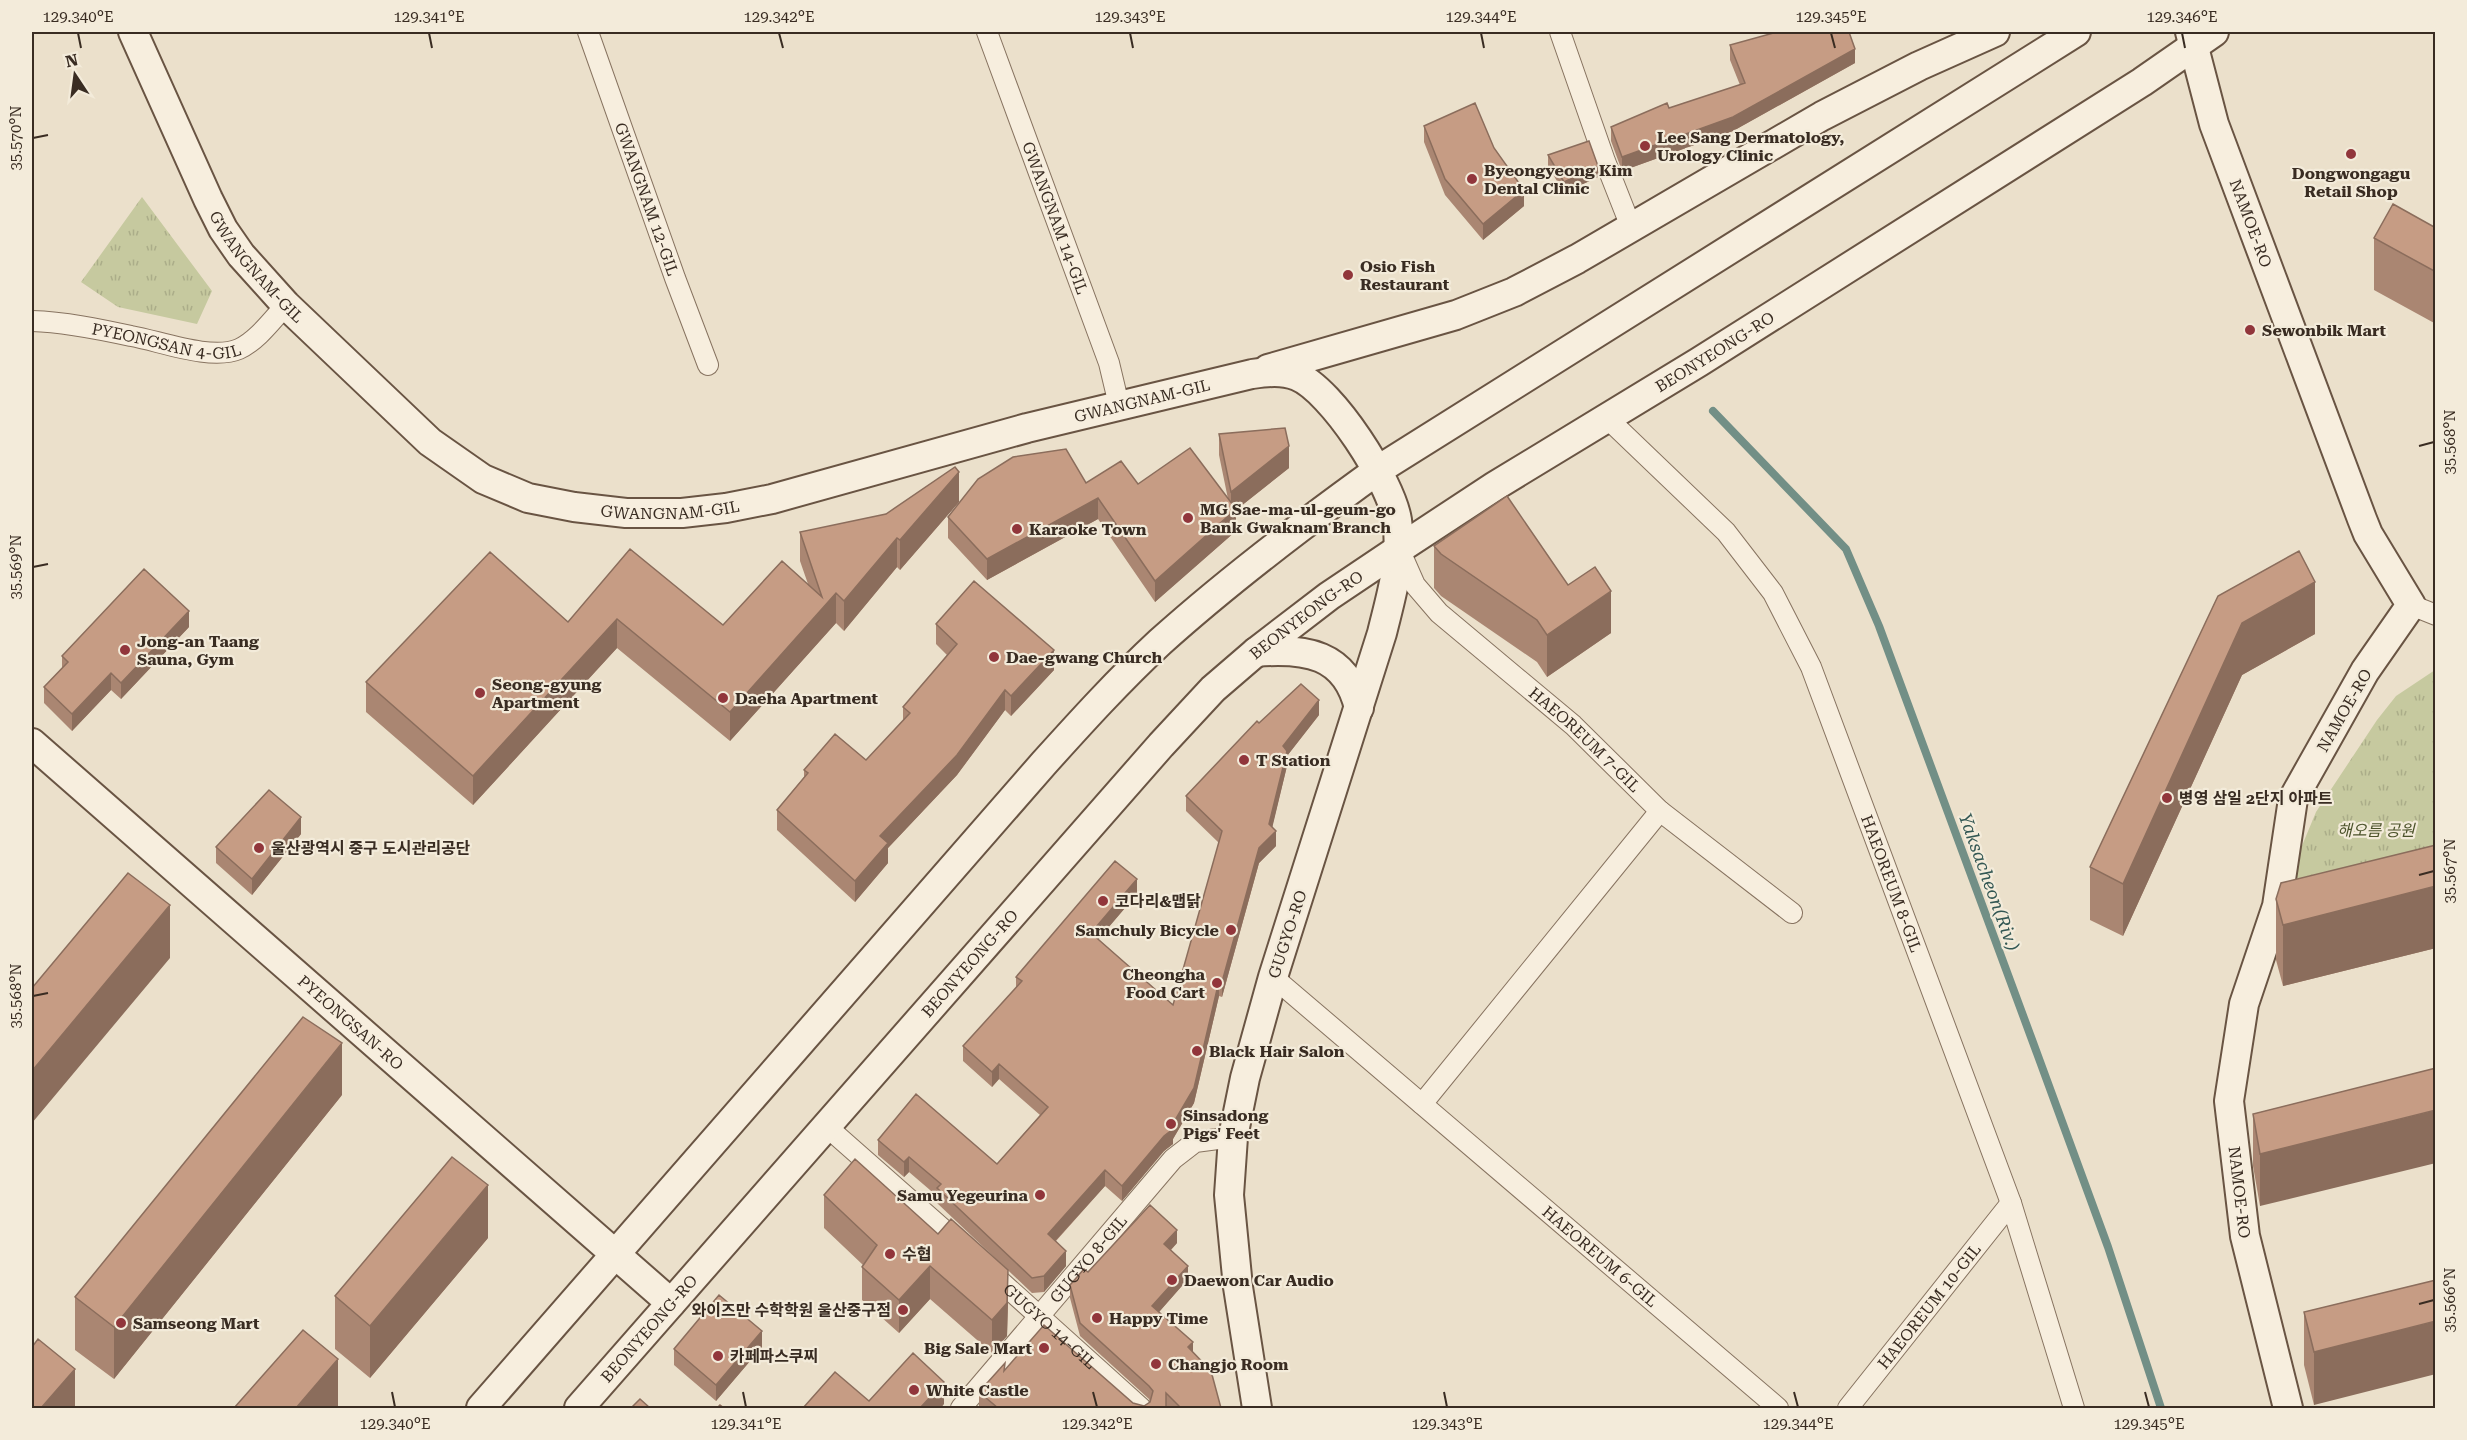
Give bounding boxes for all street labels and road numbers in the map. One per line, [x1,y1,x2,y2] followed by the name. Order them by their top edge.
[611,120,682,278] street label: GWANGNAM 12-GIL
[1018,139,1092,297] street label: GWANGNAM 14-GIL
[2226,177,2276,270] street label: NAMOE-RO
[206,208,307,327] street label: GWANGNAM-GIL
[1652,308,1778,396] street label: BEONYEONG-RO
[90,319,243,363] street label: PYEONGSAN 4-GIL
[1072,375,1212,426] street label: GWANGNAM-GIL
[600,497,741,523] street label: GWANGNAM-GIL
[1246,567,1367,663] street label: BEONYEONG-RO
[2313,665,2376,755] street label: NAMOE-RO
[1525,683,1644,796] street label: HAEOREUM 7-GIL
[1857,812,1926,955] street label: HAEOREUM 8-GIL
[1264,888,1311,981] street label: GUGYO-RO
[918,906,1022,1021] street label: BEONYEONG-RO
[294,972,407,1074] street label: PYEONGSAN-RO
[2224,1145,2254,1239] street label: NAMOE-RO
[1538,1202,1661,1311] street label: HAEOREUM 6-GIL
[1046,1211,1131,1307] street label: GUGYO 8-GIL
[1874,1240,1985,1373] street label: HAEOREUM 10-GIL
[597,1271,702,1386] street label: BEONYEONG-RO
[999,1280,1100,1373] street label: GUGYO 14-GIL

